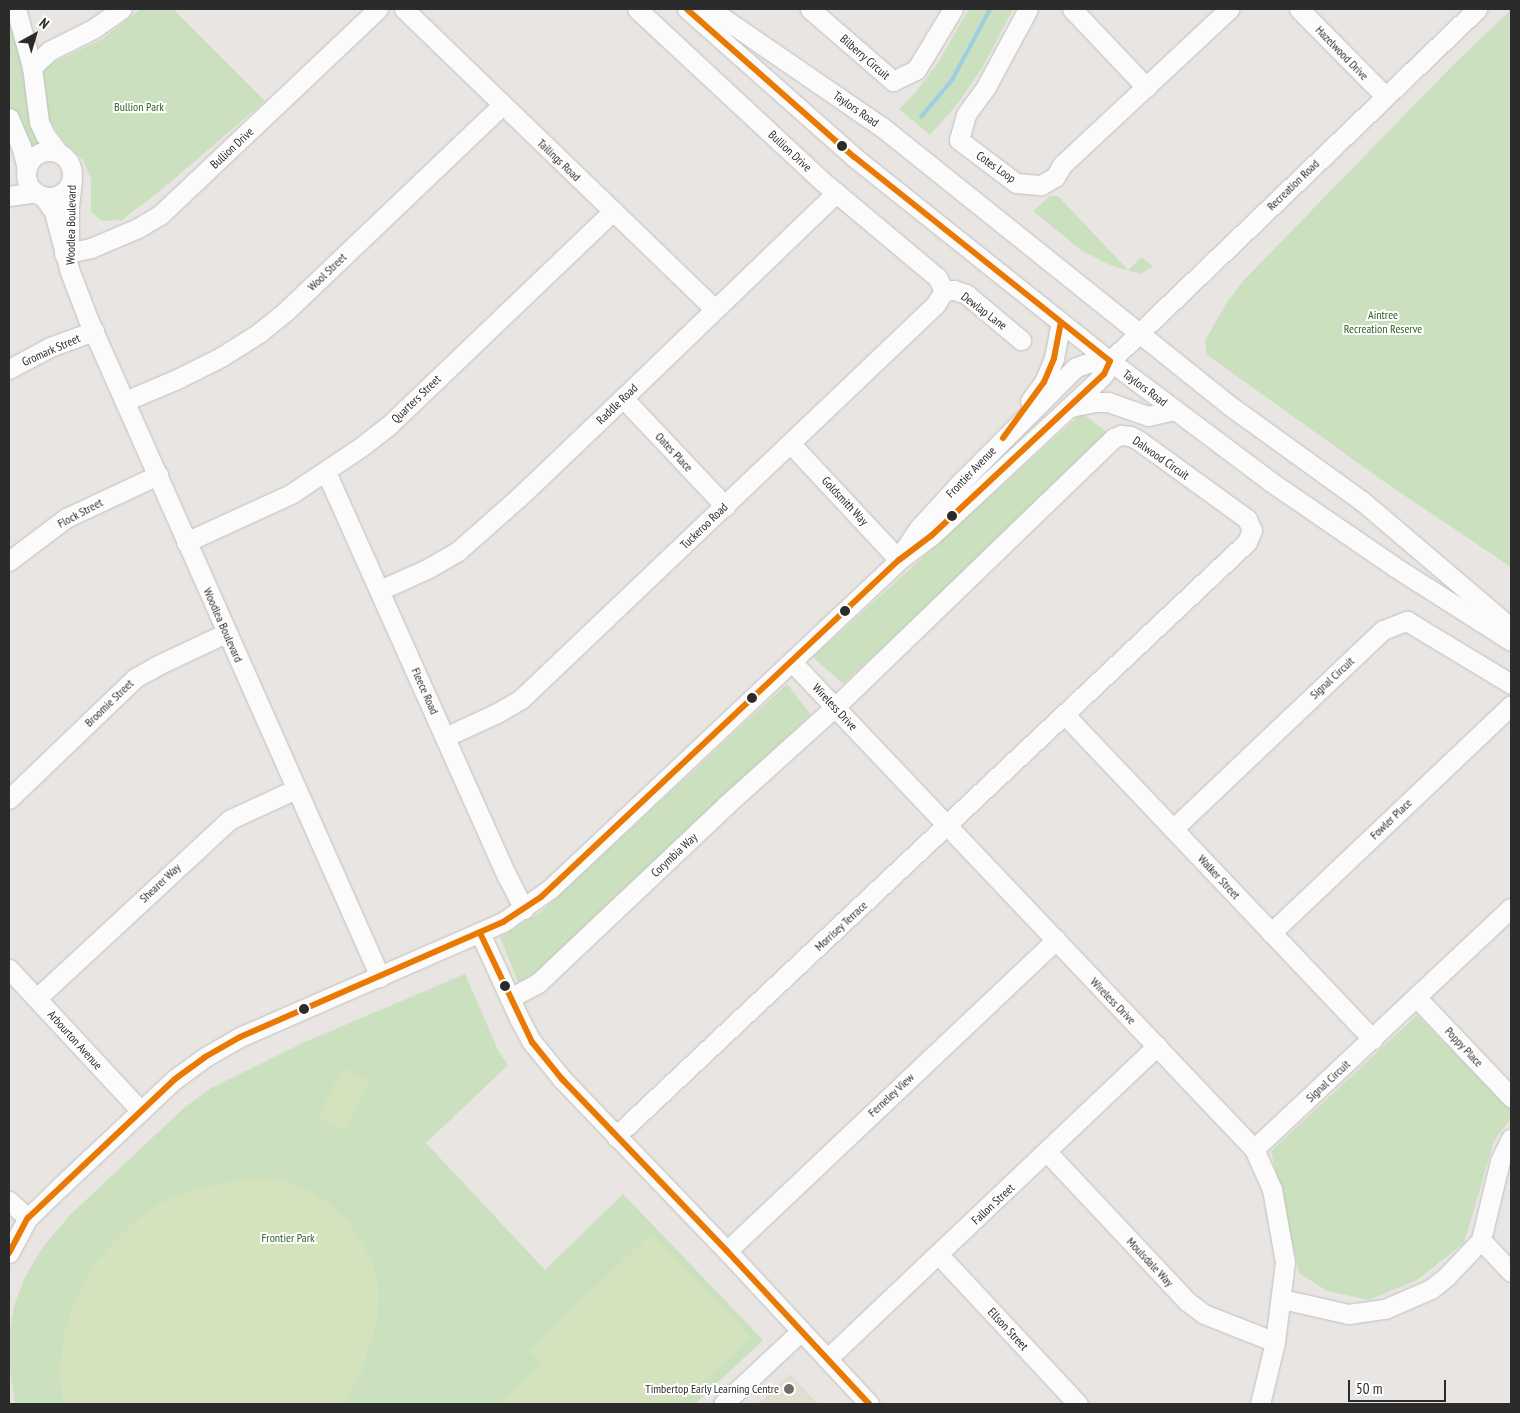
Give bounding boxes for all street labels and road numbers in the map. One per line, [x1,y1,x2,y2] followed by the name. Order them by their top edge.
[1312,23,1372,83] street label: Hazelwood Drive
[837,31,893,83] street label: Bilberry Circuit
[831,88,881,130] street label: Taylors Road
[207,124,257,172] street label: Bullion Drive
[765,127,815,175] street label: Bullion Drive
[534,136,584,184] street label: Tailings Road
[973,148,1019,186] street label: Cotes Loop
[1264,157,1322,213] street label: Recreation Road
[63,185,79,265] street label: Woodlea Boulevard
[305,250,349,294] street label: Wool Street
[958,289,1010,333] street label: Dewlap Lane
[20,331,82,369] street label: Gromark Street
[1120,367,1170,409] street label: Taylors Road
[388,372,444,426] street label: Quarters Street
[593,381,641,427] street label: Raddle Road
[652,429,696,475] street label: Oates Place
[1130,433,1192,483] street label: Dalwood Circuit
[943,443,999,501] street label: Frontier Avenue
[819,474,871,528] street label: Goldsmith Way
[55,495,105,531] street label: Flock Street
[677,500,731,552] street label: Tuckeroo Road
[200,586,246,664] street label: Woodlea Boulevard
[1307,654,1357,702] street label: Signal Circuit
[408,665,442,717] street label: Fleece Road
[82,676,136,730] street label: Broomie Street
[810,680,860,734] street label: Wireless Drive
[1367,796,1415,842] street label: Fowler Place
[648,830,700,880] street label: Corymbia Way
[1195,852,1243,902] street label: Walker Street
[136,860,184,906] street label: Shearer Way
[811,898,871,954] street label: Morrisey Terrace
[1087,975,1139,1027] street label: Wireless Drive
[45,1007,105,1073] street label: Arbourton Avenue
[1442,1024,1486,1070] street label: Poppy Place
[1303,1057,1353,1105] street label: Signal Circuit
[865,1070,917,1120] street label: Ferneley View
[969,1181,1017,1227] street label: Fallon Street
[1124,1234,1176,1290] street label: Moulsdale Way
[985,1305,1031,1353] street label: Ellson Street

